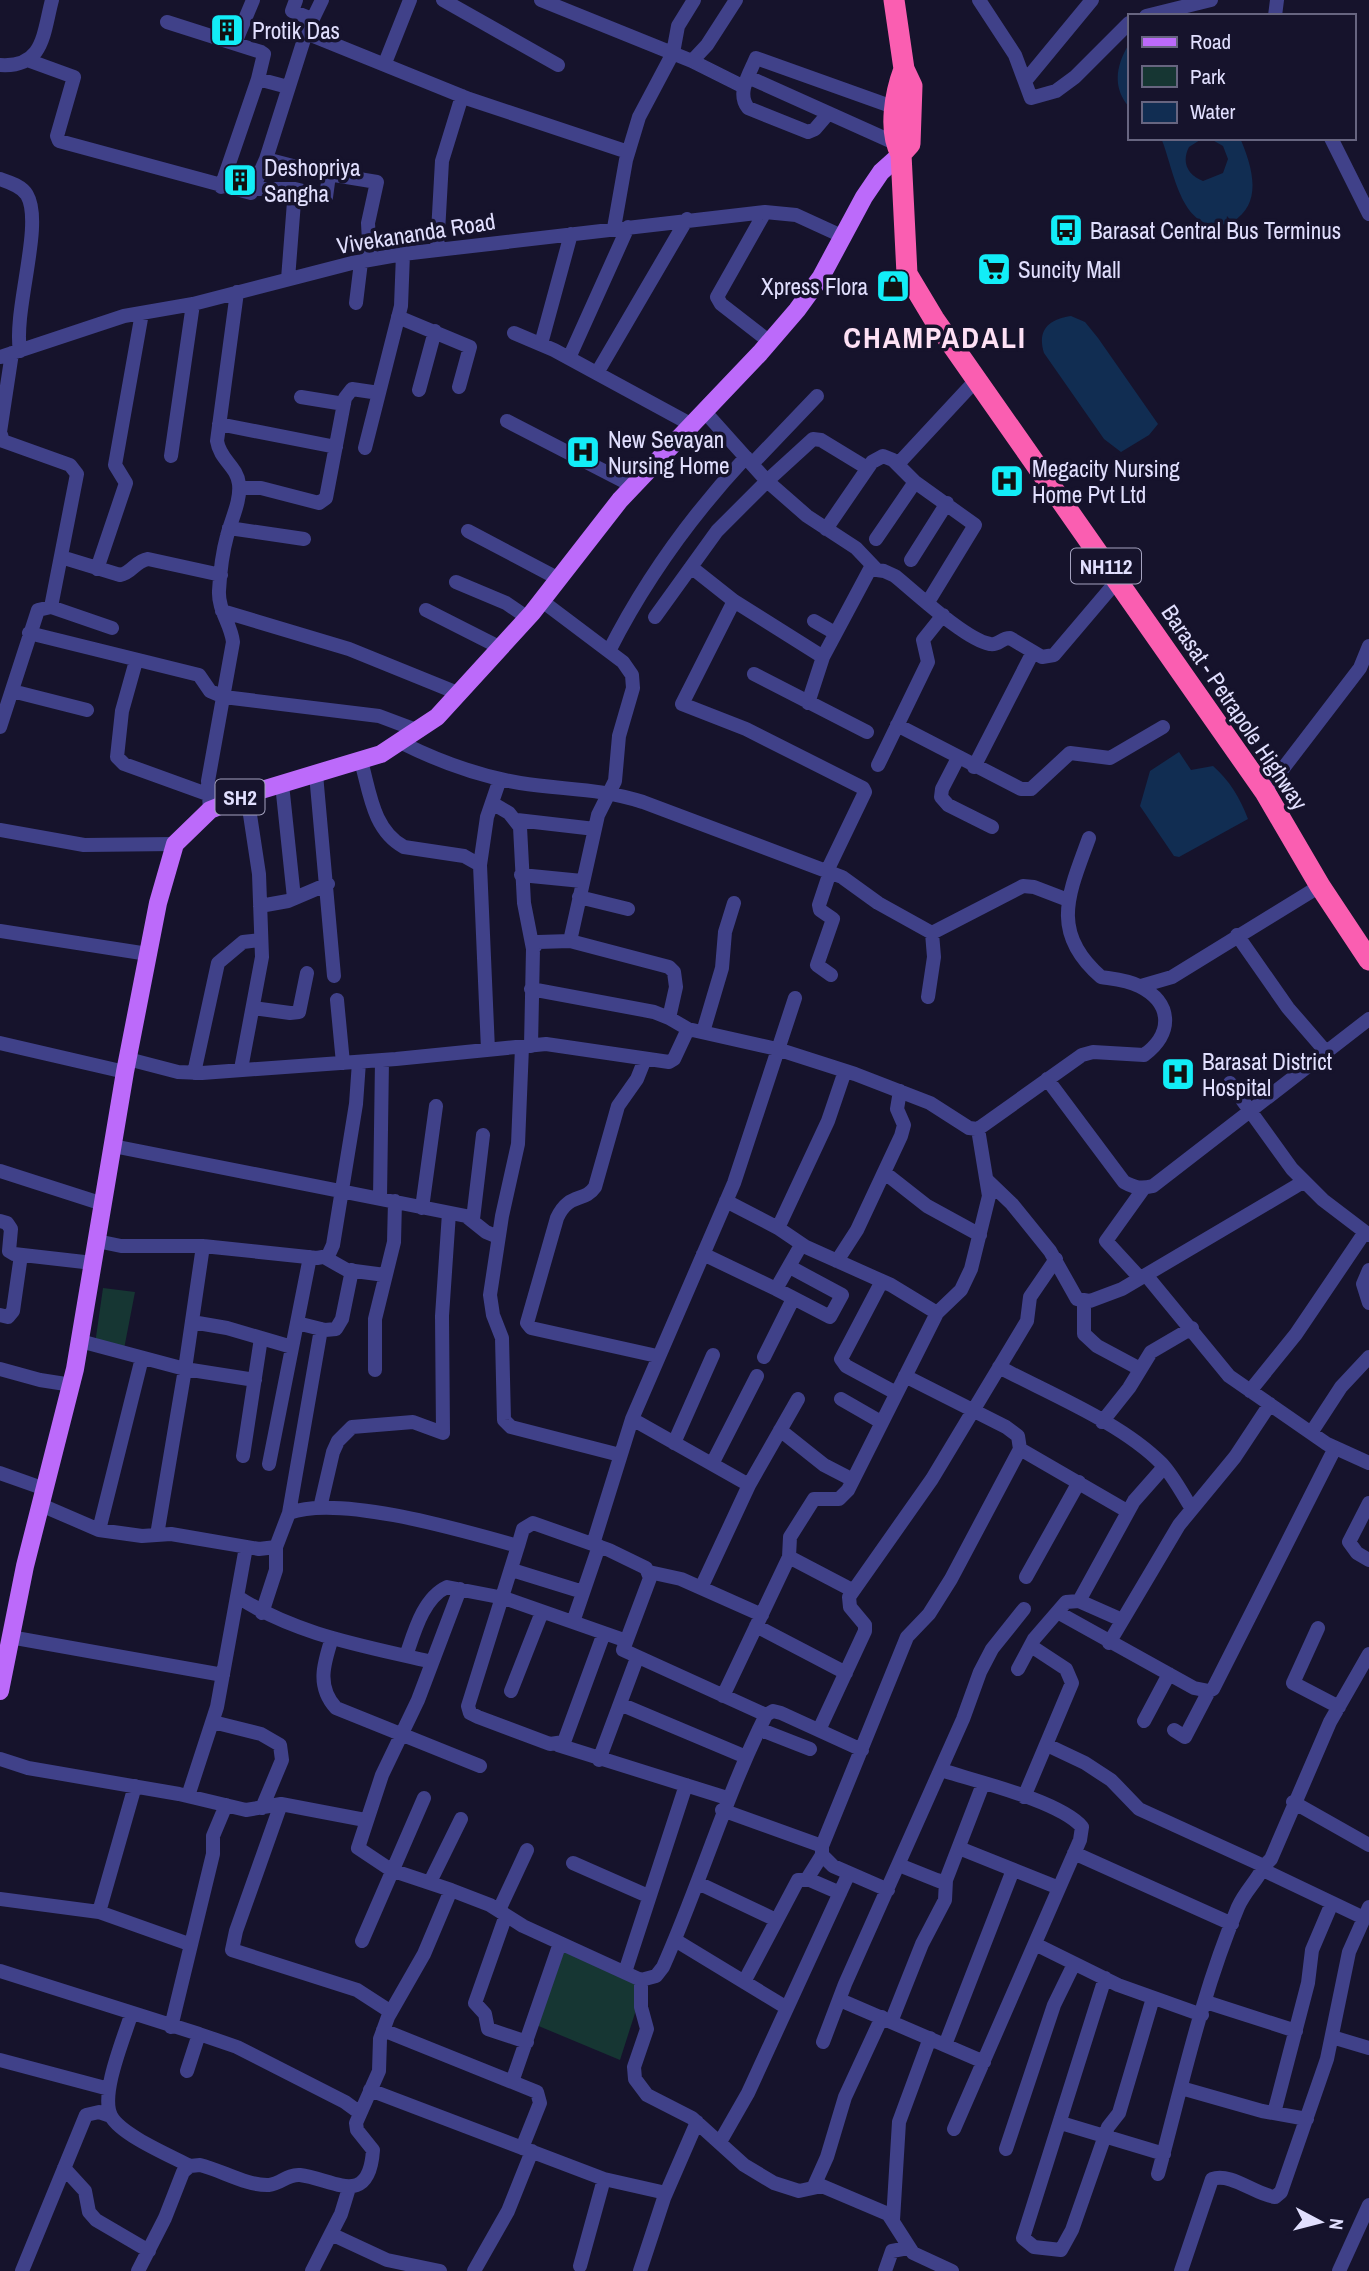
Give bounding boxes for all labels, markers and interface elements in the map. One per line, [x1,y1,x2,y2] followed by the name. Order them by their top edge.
[208,11,246,49] building icon: Protik Das
[1128,14,1355,140] legend
[252,15,340,46] place label: Protik Das
[1190,27,1231,56] text: Road
[1190,62,1226,91] text: Park
[1190,97,1236,126] text: Water
[264,152,361,209] place label: Deshopriya Sangha
[221,161,259,199] building icon: Deshopriya Sangha
[335,205,497,261] street label: Vivekananda Road
[1047,211,1085,249] bus stop icon: Barasat Central Bus Terminus
[1090,215,1341,246] place label: Barasat Central Bus Terminus
[975,250,1013,288] supermarket icon: Suncity Mall
[1018,254,1121,285] place label: Suncity Mall
[874,267,912,305] shop icon: Xpress Flora
[761,271,869,302] place label: Xpress Flora
[843,317,1027,357] district label: CHAMPADALI
[608,424,730,481] place label: New Sevayan Nursing Home
[564,433,602,471] hospital icon: New Sevayan Nursing Home
[1032,453,1180,510] place label: Megacity Nursing Home Pvt Ltd
[988,462,1026,500] hospital icon: Megacity Nursing Home Pvt Ltd
[1071,548,1141,584] road number: NH112
[1155,598,1316,816] street label: Barasat - Petrapole Highway
[216,780,264,814] road number: SH2
[1202,1046,1332,1103] place label: Barasat District Hospital
[1159,1055,1197,1093] hospital icon: Barasat District Hospital
[1285,2187,1355,2257] north arrow
[1323,2217,1350,2231] text: N

